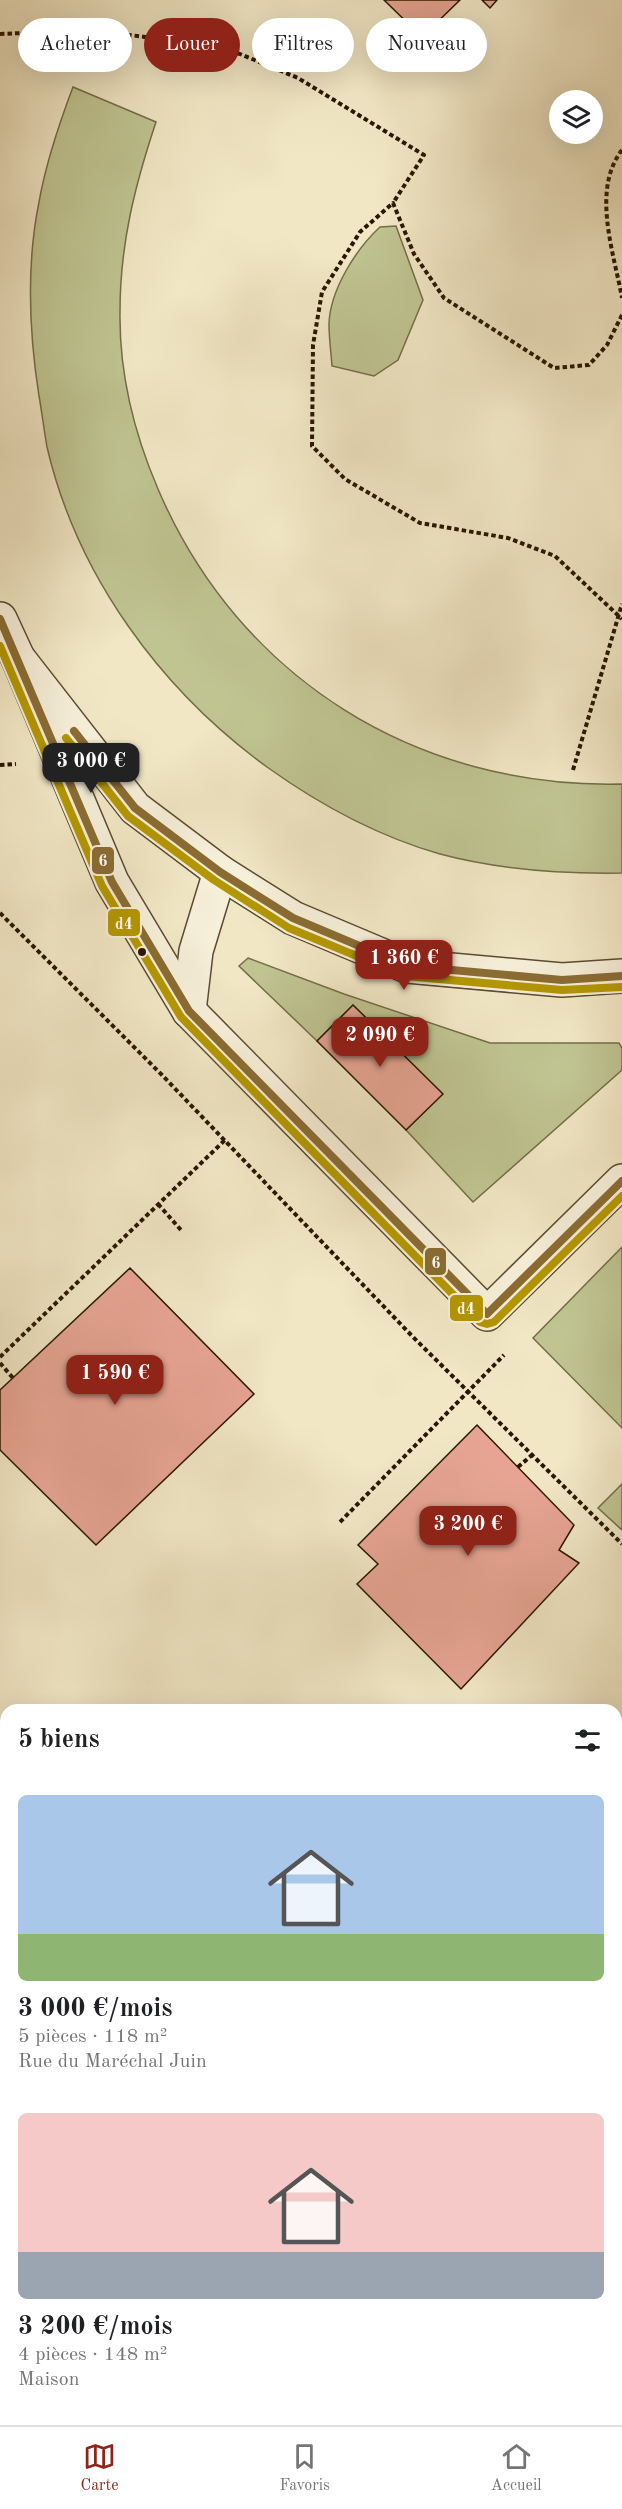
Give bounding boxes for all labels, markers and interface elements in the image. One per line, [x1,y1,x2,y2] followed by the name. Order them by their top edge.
[18,18,132,72] chip: Acheter
[144,18,240,72] chip: Louer
[252,18,354,72] chip: Filtres
[366,18,487,72] chip: Nouveau
[549,90,603,144] map controls
[549,90,603,144] button: layers
[36,743,146,794] pin: 3 000 €
[56,752,126,772] text: 3 000 €
[91,846,115,875] line badge: 6
[98,854,108,870] text: 6
[107,908,141,937] line badge: d4
[115,917,133,933] text: d4
[349,940,459,991] pin: 1 360 €
[136,946,148,958] unlabelled marker
[369,949,439,969] text: 1 360 €
[325,1017,435,1068] pin: 2 090 €
[345,1026,415,1046] text: 2 090 €
[424,1247,447,1276] line badge: 6
[431,1256,441,1272] text: 6
[449,1294,484,1322] line badge: d4
[457,1302,475,1318] text: d4
[60,1355,170,1406] pin: 1 590 €
[80,1364,150,1384] text: 1 590 €
[413,1506,523,1557] pin: 3 200 €
[433,1515,503,1535] text: 3 200 €
[571,1724,604,1757] icon: filters
[18,1727,100,1753] text: 5 biens
[257,1834,365,1942] icon: home
[18,1996,172,2022] text: 3 000 €/mois
[18,2027,167,2047] text: 5 pièces · 118 m²
[18,2052,207,2072] text: Rue du Maréchal Juin
[257,2152,365,2260] icon: home
[18,2314,172,2340] text: 3 200 €/mois
[18,2345,167,2365] text: 4 pièces · 148 m²
[18,2370,79,2390] text: Maison
[80,2440,119,2496] tab: Carte
[279,2440,330,2496] tab: Favoris
[491,2440,542,2496] tab: Accueil

